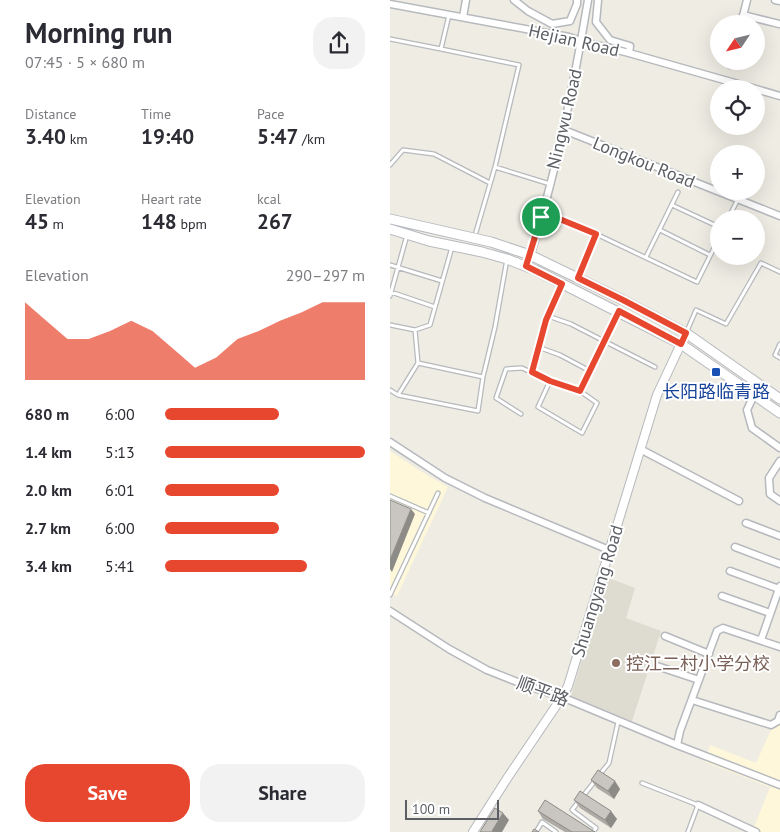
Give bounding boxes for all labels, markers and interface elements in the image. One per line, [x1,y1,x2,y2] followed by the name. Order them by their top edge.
[25,14,173,51] text: Morning run
[710,15,765,70] north arrow
[710,15,765,265] map controls
[313,17,365,69] button: share
[526,18,622,62] street label: Hejian Road
[25,52,145,72] text: 07:45 · 5 × 680 m
[541,67,587,171] street label: Ningwu Road
[710,80,765,135] button: locate
[25,105,76,123] text: Distance
[141,105,171,123] text: Time
[257,105,284,123] text: Pace
[25,123,66,150] text: 3.40
[141,123,194,150] text: 19:40
[257,123,298,150] text: 5:47
[66,130,88,148] text: km
[298,130,325,148] text: /km
[590,131,698,193] street label: Longkou Road
[710,145,765,200] button: +
[25,190,81,208] text: Elevation
[141,190,202,208] text: Heart rate
[257,190,281,208] text: kcal
[520,196,562,238] pin
[527,203,555,231] icon: arrive
[25,208,49,235] text: 45
[141,208,177,235] text: 148
[257,208,293,235] text: 267
[710,210,765,265] button: −
[49,215,64,233] text: m
[177,215,207,233] text: bpm
[25,265,89,285] text: Elevation
[286,265,365,285] text: 290–297 m
[710,366,722,378] marker: 长阳路临青路
[662,380,770,403] place label: 长阳路临青路
[25,404,69,424] text: 680 m
[105,404,135,424] text: 6:00
[25,442,72,462] text: 1.4 km
[105,442,135,462] text: 5:13
[25,480,72,500] text: 2.0 km
[105,480,135,500] text: 6:01
[25,518,71,538] text: 2.7 km
[105,518,135,538] text: 6:00
[566,522,628,660] street label: Shuangyang Road
[25,556,72,576] text: 3.4 km
[105,556,135,576] text: 5:41
[626,652,770,675] place label: 控江二村小学分校
[610,657,622,669] marker: 控江二村小学分校
[514,671,572,711] street label: 顺平路
[25,764,190,822] button: Save
[200,764,365,822] button: Share
[405,797,499,820] scale bar
[412,800,450,818] text: 100 m

